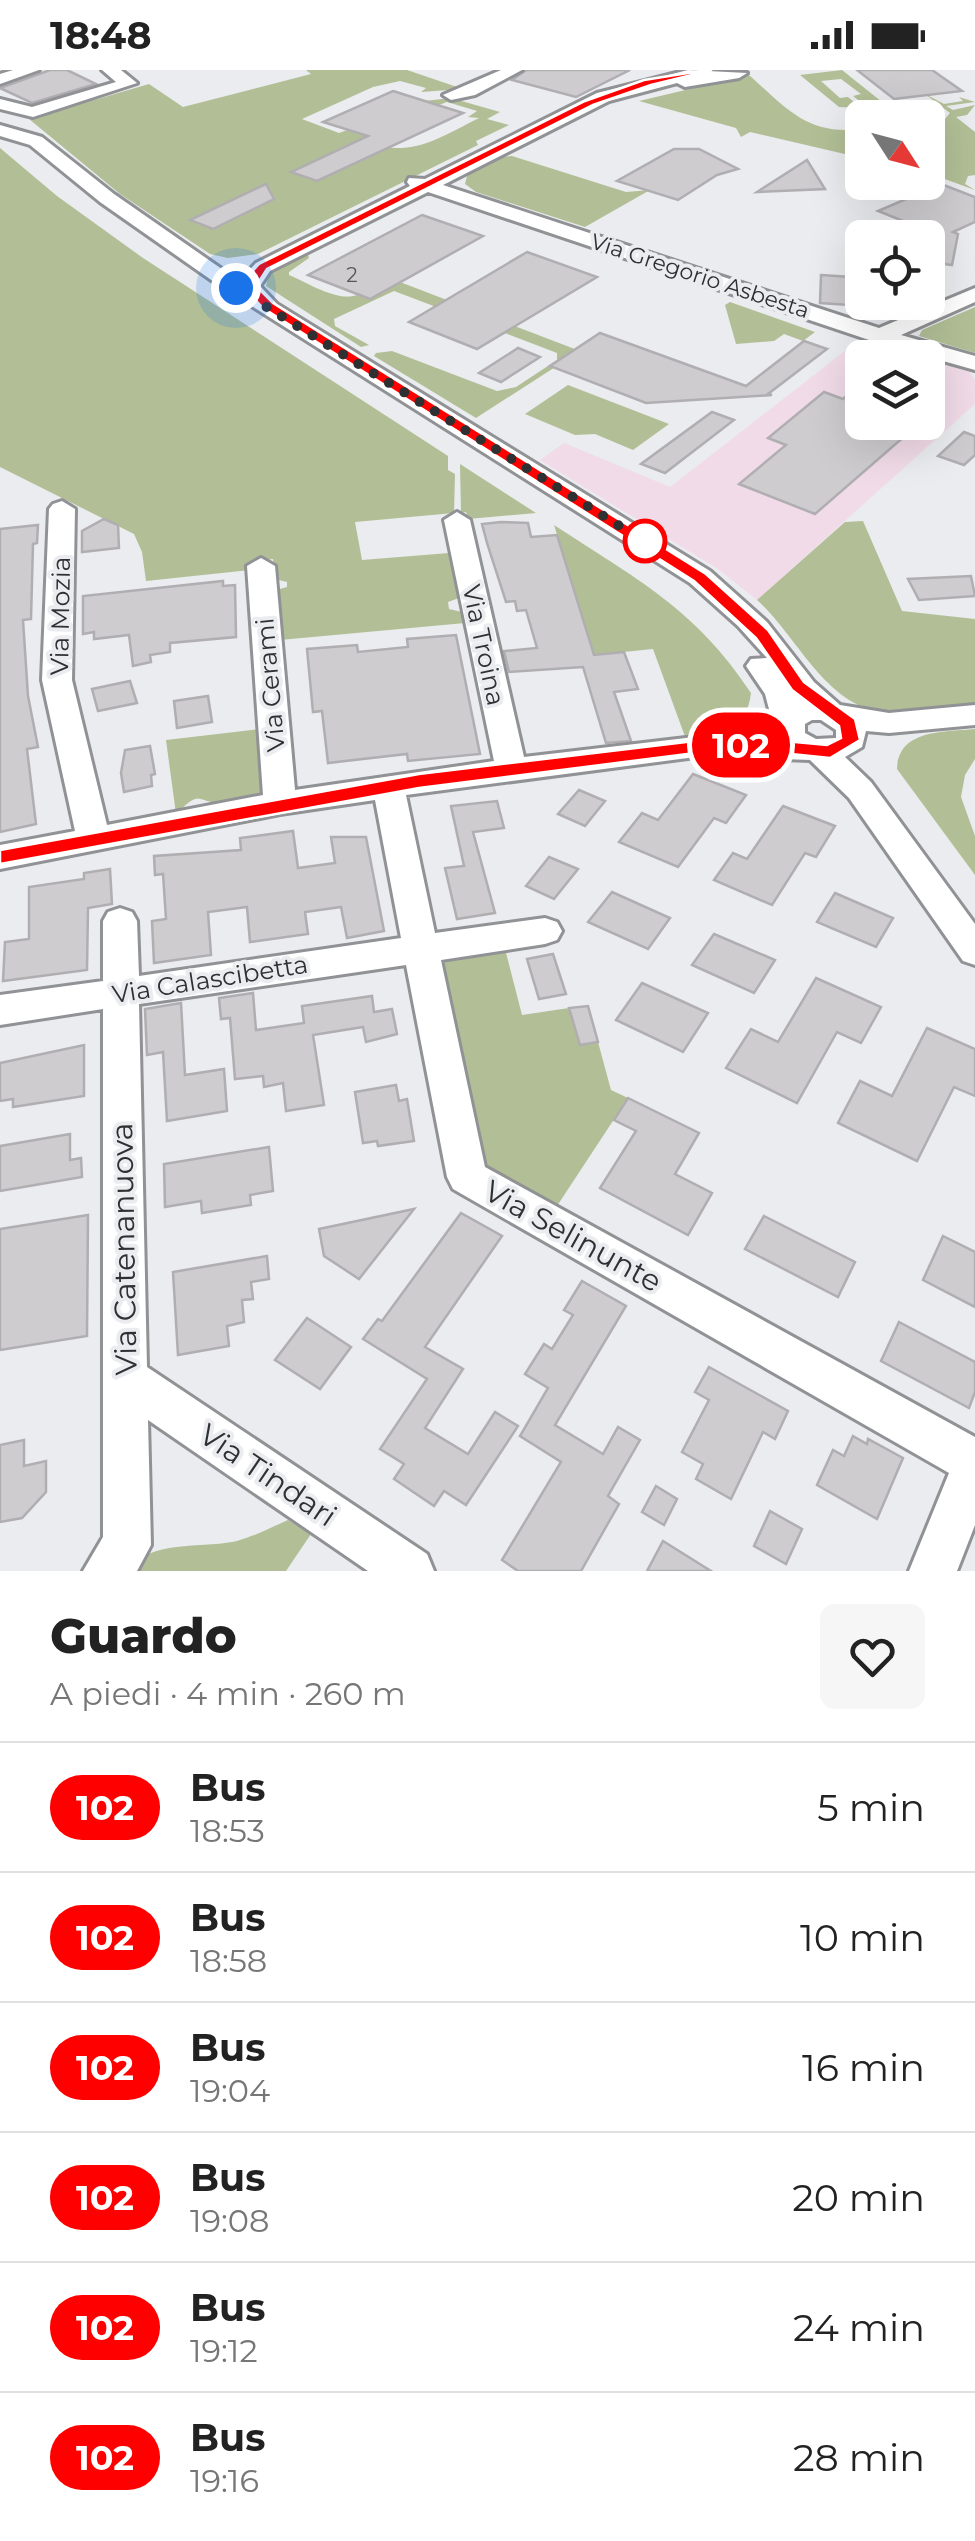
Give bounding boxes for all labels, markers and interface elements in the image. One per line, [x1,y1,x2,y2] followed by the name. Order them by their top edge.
[50,12,152,59] text: 18:48
[845,100,945,200] north arrow
[845,100,945,440] map controls
[845,220,945,320] button: locate
[587,228,813,324] street label: Via Gregorio Asbesta
[211,263,261,313] your location
[346,263,358,287] house number: 2
[845,340,945,440] button: layers
[624,520,666,562] unlabelled marker
[44,556,76,676] street label: Via Mozia
[457,582,511,708] street label: Via Troina
[249,617,291,753] street label: Via Cerami
[684,712,798,778] line badge: 102
[712,724,770,767] text: 102
[110,949,310,1009] street label: Via Calascibetta
[103,1122,145,1376] street label: Via Catenanuova
[478,1172,668,1300] street label: Via Selinunte
[192,1416,344,1534] street label: Via Tindari
[820,1604,925,1709] button: heart
[50,1607,237,1665] text: Guardo
[50,1674,406,1713] text: A piedi · 4 min · 260 m
[190,1764,265,1811] text: Bus
[817,1784,925,1831] text: 5 min
[76,1786,134,1829] text: 102
[190,1811,265,1850] text: 18:53
[190,1894,265,1941] text: Bus
[800,1914,925,1961] text: 10 min
[76,1916,134,1959] text: 102
[190,1941,267,1980] text: 18:58
[190,2024,265,2071] text: Bus
[802,2044,925,2091] text: 16 min
[76,2046,134,2089] text: 102
[190,2071,270,2110] text: 19:04
[190,2154,265,2201] text: Bus
[792,2174,925,2221] text: 20 min
[76,2176,134,2219] text: 102
[190,2201,269,2240] text: 19:08
[190,2284,265,2331] text: Bus
[793,2304,925,2351] text: 24 min
[76,2306,134,2349] text: 102
[190,2331,258,2370] text: 19:12
[190,2414,265,2461] text: Bus
[793,2434,925,2481] text: 28 min
[76,2436,134,2479] text: 102
[190,2461,259,2500] text: 19:16

